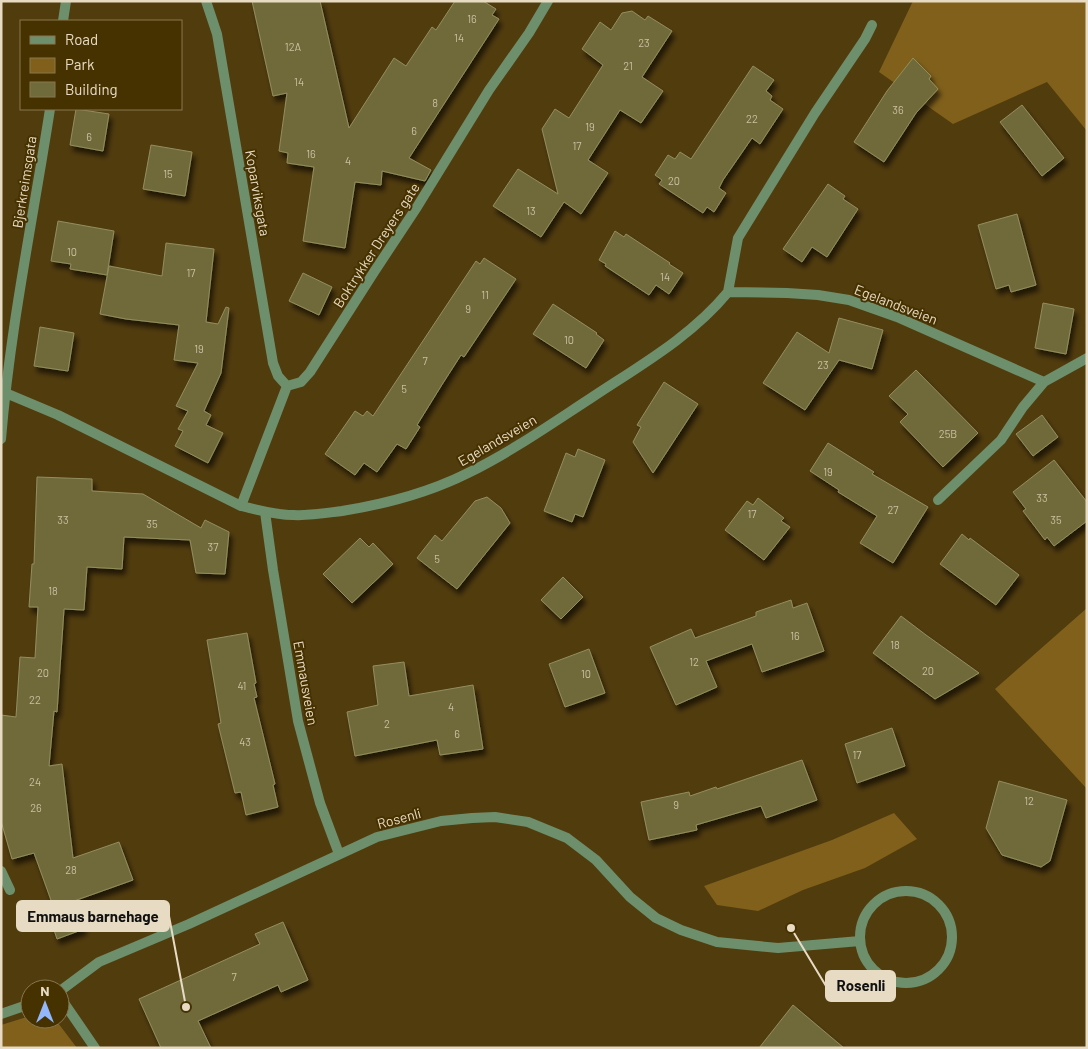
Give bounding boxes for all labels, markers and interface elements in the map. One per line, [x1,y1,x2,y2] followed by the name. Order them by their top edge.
[467,12,477,25] house number: 16
[20,20,182,110] legend
[65,30,98,48] text: Road
[454,31,464,44] house number: 14
[638,36,650,49] house number: 23
[285,40,302,53] house number: 12A
[65,55,95,73] text: Park
[623,59,633,72] house number: 21
[294,75,304,88] house number: 14
[65,80,118,98] text: Building
[432,96,438,109] house number: 8
[892,103,904,116] house number: 36
[746,112,758,125] house number: 22
[585,120,595,133] house number: 19
[411,124,417,137] house number: 6
[86,130,92,143] house number: 6
[8,135,40,229] street label: Bjerkreimsgata
[572,139,582,152] house number: 17
[306,147,316,160] house number: 16
[242,149,274,237] street label: Koparviksgata
[345,154,351,167] house number: 4
[163,167,173,180] house number: 15
[668,174,680,187] house number: 20
[329,179,423,311] street label: Boktrykker Dreyers gate
[526,204,536,217] house number: 13
[67,245,77,258] house number: 10
[186,266,196,279] house number: 17
[660,270,670,283] house number: 14
[852,280,940,328] street label: Egelandsveien
[481,288,489,301] house number: 11
[465,302,471,315] house number: 9
[564,333,574,346] house number: 10
[194,342,204,355] house number: 19
[422,354,428,367] house number: 7
[817,358,829,371] house number: 23
[401,382,407,395] house number: 5
[455,411,539,469] street label: Egelandsveien
[939,427,957,440] house number: 25B
[823,465,833,478] house number: 19
[1036,491,1048,504] house number: 33
[887,503,899,516] house number: 27
[747,507,757,520] house number: 17
[57,513,69,526] house number: 33
[1050,513,1062,526] house number: 35
[146,517,158,530] house number: 35
[208,540,218,553] house number: 37
[434,552,440,565] house number: 5
[48,584,58,597] house number: 18
[790,629,800,642] house number: 16
[890,638,900,651] house number: 18
[290,640,322,726] street label: Emmausveien
[689,655,699,668] house number: 12
[922,664,934,677] house number: 20
[37,666,49,679] house number: 20
[581,667,591,680] house number: 10
[238,679,246,692] house number: 41
[29,693,41,706] house number: 22
[448,700,454,713] house number: 4
[384,717,390,730] house number: 2
[454,727,460,740] house number: 6
[239,735,251,748] house number: 43
[852,748,862,761] house number: 17
[29,775,41,788] house number: 24
[1024,794,1034,807] house number: 12
[673,798,679,811] house number: 9
[30,801,42,814] house number: 26
[375,804,423,832] street label: Rosenli
[65,863,77,876] house number: 28
[17,901,169,931] callout: Emmaus barnehage
[27,907,159,925] text: Emmaus barnehage
[231,970,237,983] house number: 7
[826,971,895,1001] callout: Rosenli
[837,976,886,994] text: Rosenli
[20,979,70,1029] north arrow
[40,982,50,999] text: N

